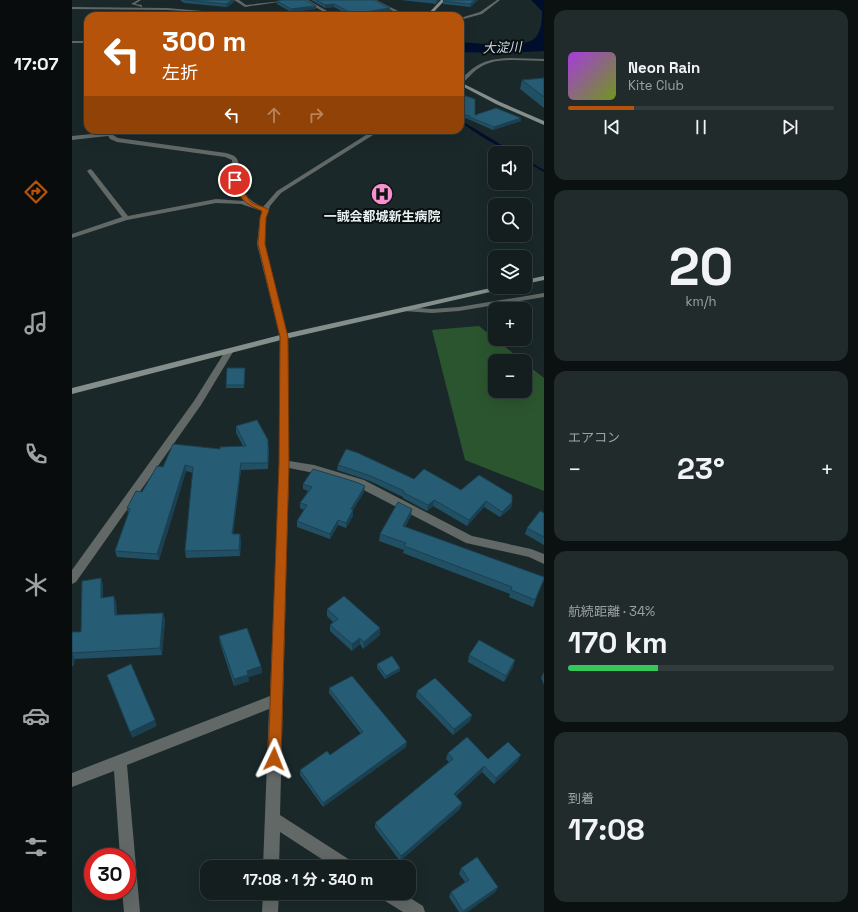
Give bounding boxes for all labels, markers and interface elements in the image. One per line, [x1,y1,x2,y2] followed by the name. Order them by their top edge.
[162,23,246,59] text: 300 m
[96,28,148,80] icon: left
[482,38,524,57] water label: 大淀川
[14,52,58,75] text: 17:07
[628,58,700,77] text: Neon Rain
[162,61,198,84] text: 左折
[628,77,684,94] text: Kite Club
[221,104,243,126] icon: left
[263,104,285,126] icon: ahead
[305,104,327,126] icon: right
[601,116,623,138] icon: previous
[690,116,712,138] icon: pause
[779,116,801,138] icon: next
[488,146,532,398] map controls
[488,146,532,190] button: sound
[218,163,252,197] pin
[224,169,246,191] icon: arrive
[22,178,50,206] icon: directions
[369,181,395,207] hospital icon: 一誠会都城新生病院
[488,198,532,242] button: search
[323,208,441,225] place label: 一誠会都城新生病院
[669,234,733,300] text: 20
[488,250,532,294] button: layers
[686,293,716,310] text: km/h
[488,302,532,346] button: +
[22,309,50,337] icon: music
[488,354,532,398] button: −
[568,429,620,446] text: エアコン
[22,440,50,468] icon: phone
[677,449,725,488] text: 23°
[568,455,582,483] text: −
[820,455,834,483] text: +
[22,571,50,599] icon: climate
[568,603,655,620] text: 航続距離 · 34%
[568,623,668,662] text: 170 km
[22,702,50,730] icon: car
[253,738,295,780] position arrow
[568,790,594,807] text: 到着
[568,810,645,849] text: 17:08
[22,833,50,861] icon: filters
[84,848,136,900] speed limit sign: 30
[243,870,373,889] text: 17:08 · 1 分 · 340 m

